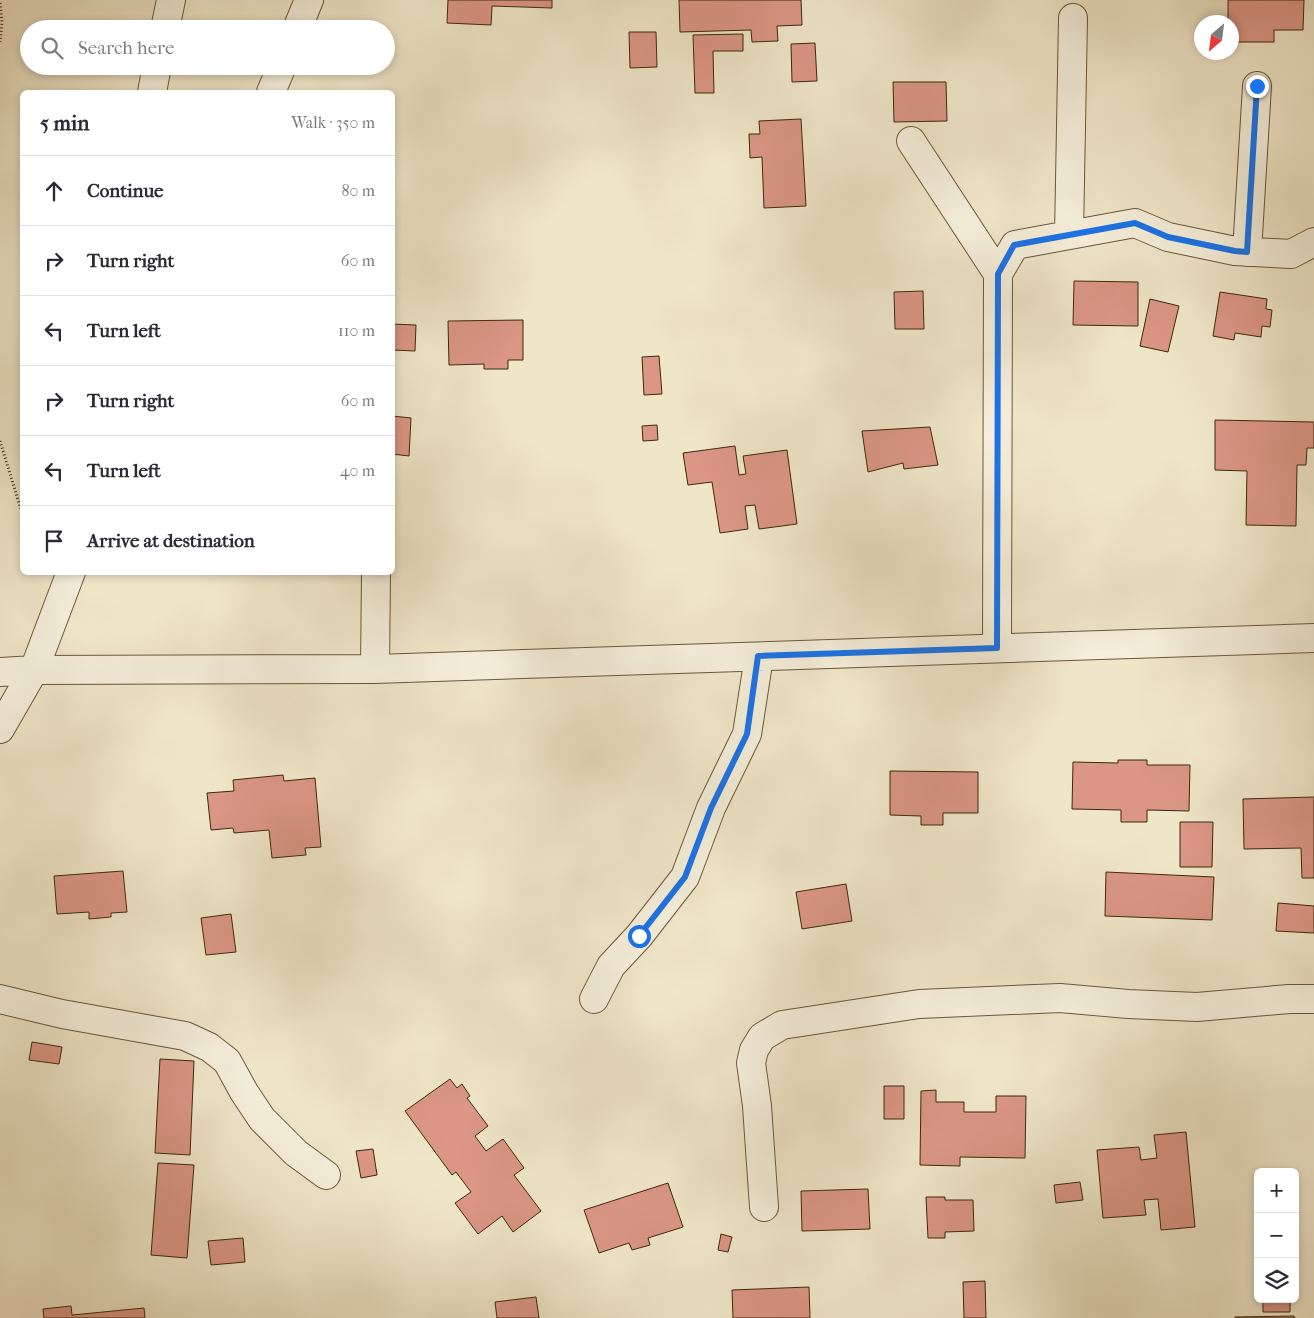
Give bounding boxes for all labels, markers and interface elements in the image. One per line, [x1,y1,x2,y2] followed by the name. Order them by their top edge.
[1194,15,1239,60] north arrow
[20,20,395,75] search box
[38,34,66,62] icon: search
[78,37,174,59] text: Search here
[1246,75,1269,98] route end
[40,111,89,135] text: 5 min
[291,113,375,132] text: Walk · 350 m
[40,177,68,205] icon: ahead
[87,180,163,202] text: Continue
[341,181,375,200] text: 80 m
[40,247,68,275] icon: right
[87,250,174,272] text: Turn right
[341,251,375,270] text: 60 m
[40,317,68,345] icon: left
[87,320,161,342] text: Turn left
[338,321,375,340] text: 110 m
[40,387,68,415] icon: right
[87,390,174,412] text: Turn right
[341,391,375,410] text: 60 m
[40,457,68,485] icon: left
[87,460,161,482] text: Turn left
[340,461,375,480] text: 40 m
[40,527,68,555] icon: arrive
[87,530,255,552] text: Arrive at destination
[628,925,651,948] route start
[1254,1168,1299,1303] map controls
[1254,1168,1299,1213] button: +
[1254,1213,1299,1258] button: −
[1254,1258,1299,1303] button: layers

